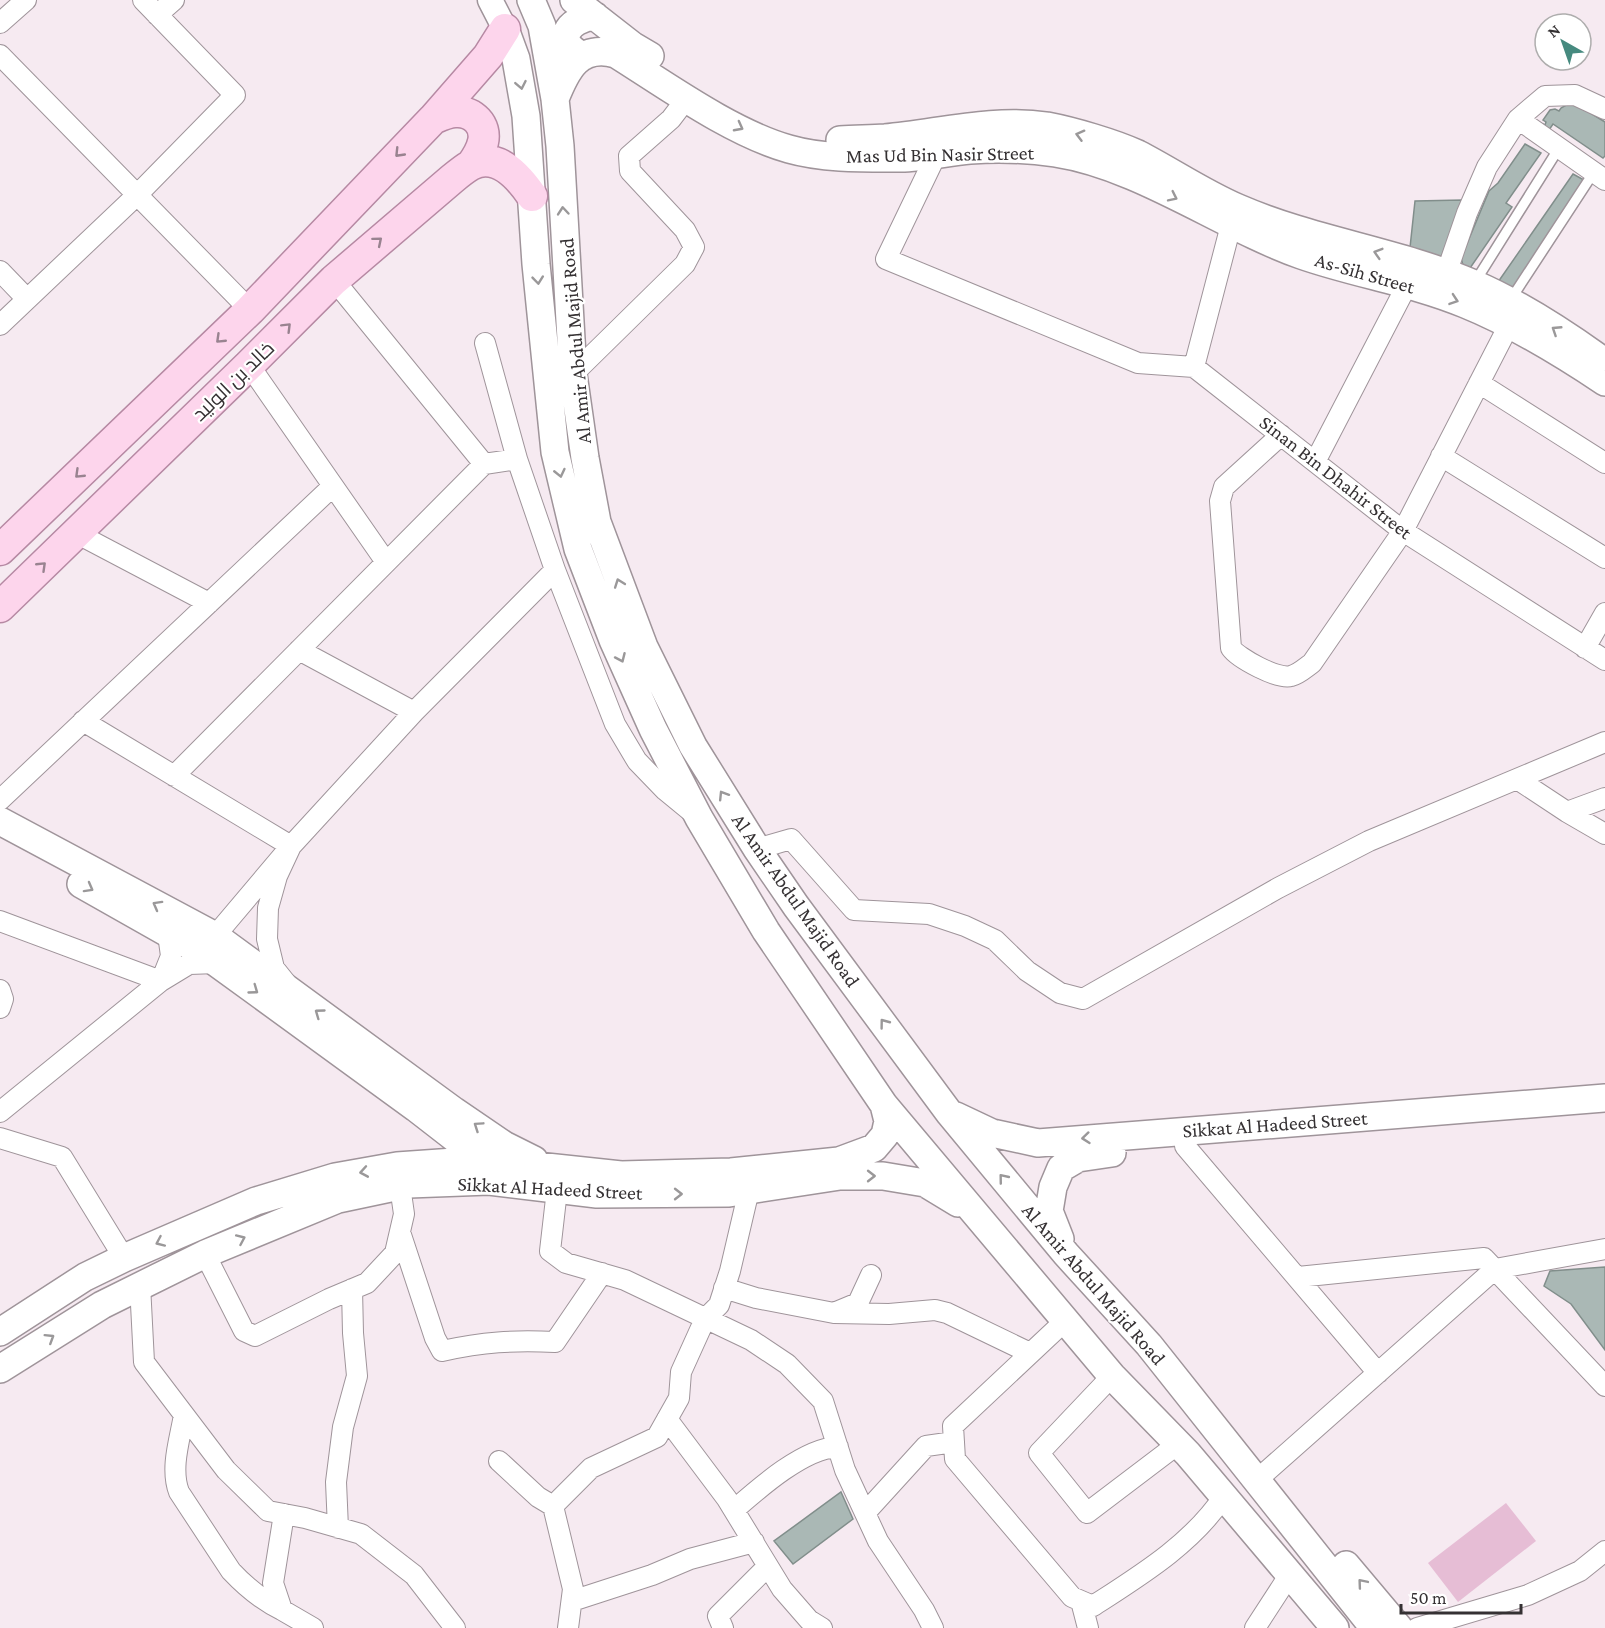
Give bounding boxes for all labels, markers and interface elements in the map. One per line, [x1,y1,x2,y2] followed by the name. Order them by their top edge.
[1533,12,1593,72] north arrow
[1544,21,1563,41] text: N
[514,80,527,90] one-way arrow
[732,120,743,131] one-way arrow
[1075,130,1086,142] one-way arrow
[846,141,1035,167] street label: Mas Ud Bin Nasir Street
[396,146,407,157] one-way arrow
[1167,189,1178,201] one-way arrow
[557,206,570,215] one-way arrow
[371,237,382,248] one-way arrow
[555,237,596,445] street label: Al Amir Abdul Majid Road
[1313,248,1418,298] street label: As-Sih Street
[1373,248,1384,260] one-way arrow
[531,275,543,284] one-way arrow
[1448,293,1459,306] one-way arrow
[280,324,291,335] one-way arrow
[1552,325,1562,337] one-way arrow
[216,331,227,342] one-way arrow
[188,337,280,427] street label: خالد بن الوليد
[1256,411,1417,543] street label: Sinan Bin Dhahir Street
[76,466,87,477] one-way arrow
[553,468,566,478] one-way arrow
[36,562,46,573] one-way arrow
[614,578,627,589] one-way arrow
[614,651,626,662] one-way arrow
[719,791,731,801] one-way arrow
[727,809,864,992] street label: Al Amir Abdul Majid Road
[83,881,93,892] one-way arrow
[153,901,163,912] one-way arrow
[248,983,259,994] one-way arrow
[315,1009,326,1020] one-way arrow
[880,1019,891,1030] one-way arrow
[1182,1107,1369,1141] street label: Sikkat Al Hadeed Street
[473,1122,484,1133] one-way arrow
[1082,1131,1091,1144] one-way arrow
[359,1165,369,1178] one-way arrow
[867,1170,876,1182] one-way arrow
[457,1172,643,1204] street label: Sikkat Al Hadeed Street
[999,1174,1010,1185] one-way arrow
[673,1188,682,1200] one-way arrow
[1017,1199,1170,1370] street label: Al Amir Abdul Majid Road
[156,1234,167,1246] one-way arrow
[234,1234,245,1246] one-way arrow
[43,1335,54,1346] one-way arrow
[1401,1577,1521,1615] scale bar
[1358,1579,1369,1590] one-way arrow
[1410,1588,1447,1608] text: 50 m

